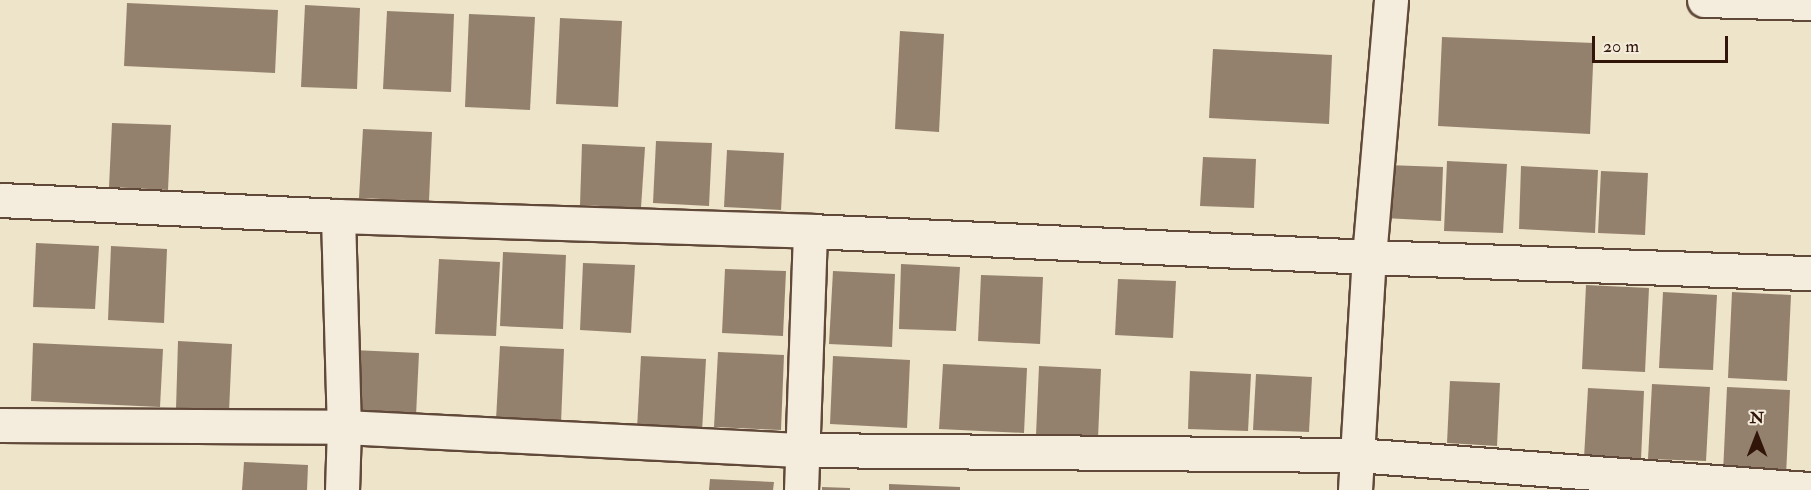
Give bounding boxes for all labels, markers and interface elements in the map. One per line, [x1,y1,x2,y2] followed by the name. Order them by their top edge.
[1595,24,1732,62] scale bar
[1603,35,1639,58] text: 20 m
[1727,406,1787,466] north arrow
[1750,408,1764,428] text: N

